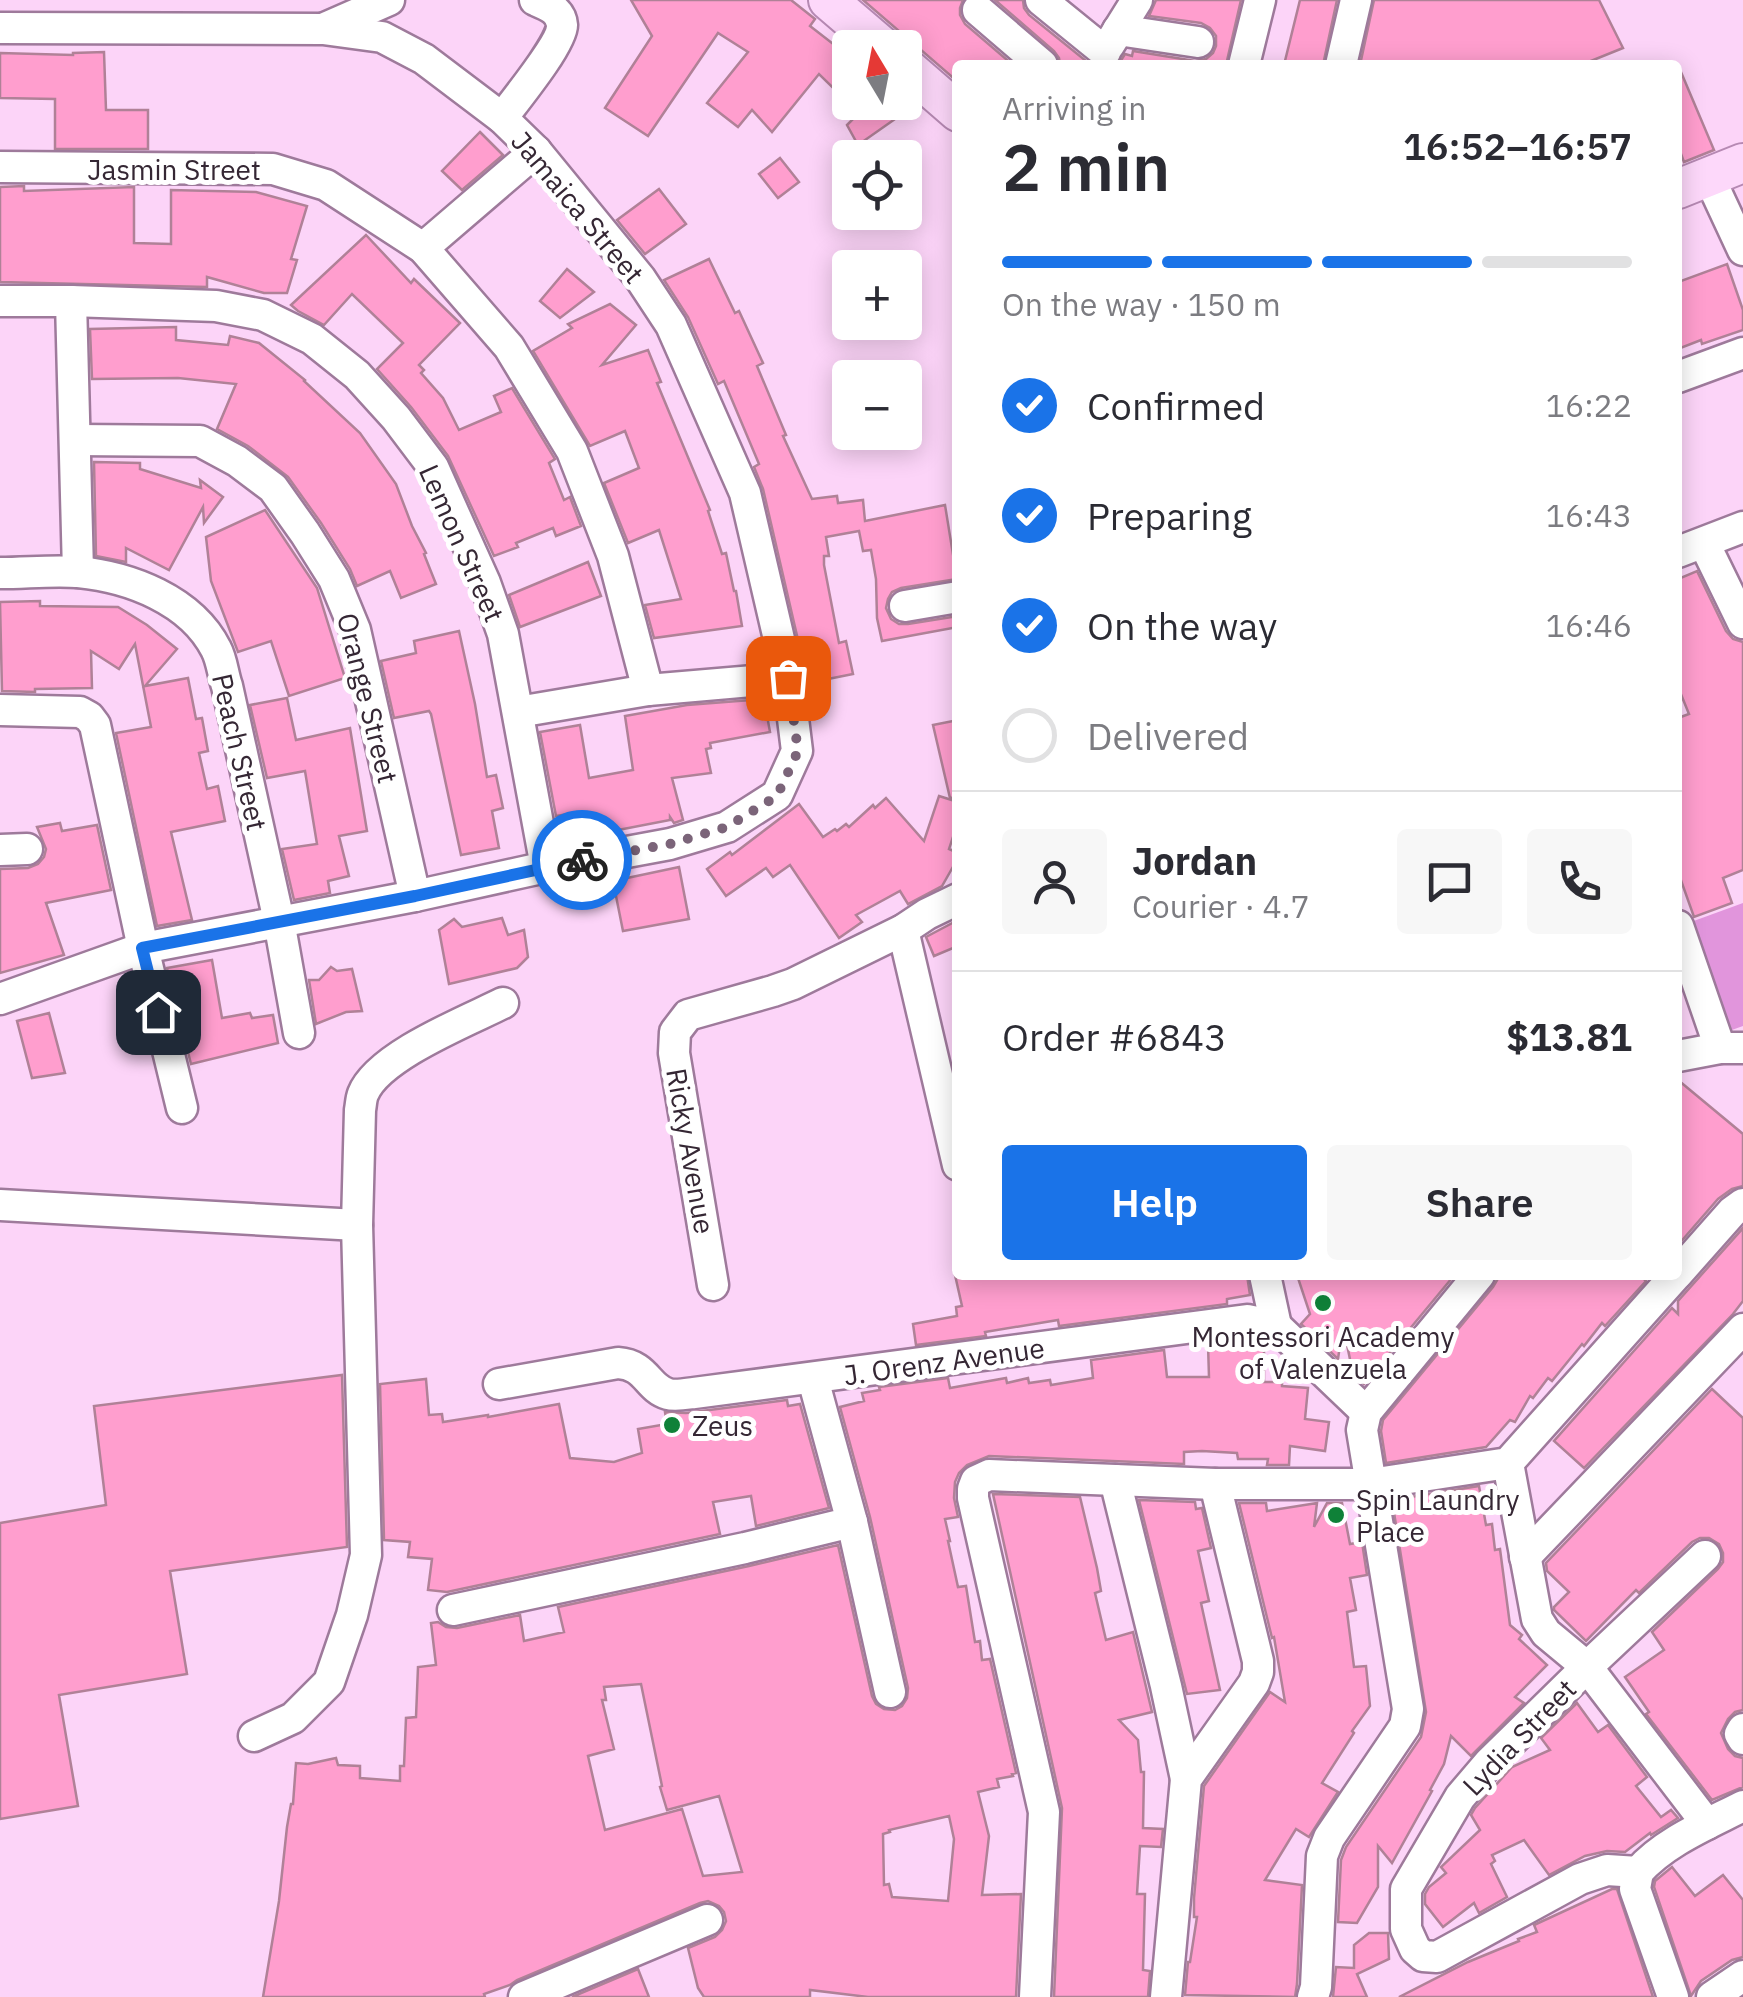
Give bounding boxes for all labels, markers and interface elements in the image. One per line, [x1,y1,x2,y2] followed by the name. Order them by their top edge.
[832,30,922,120] north arrow
[832,30,922,450] map controls
[1002,87,1147,129] text: Arriving in
[1403,121,1632,170] text: 16:52–16:57
[503,123,653,291] street label: Jamaica Street
[1002,124,1170,209] text: 2 min
[832,140,922,230] button: locate
[87,151,261,188] street label: Jasmin Street
[832,250,922,340] button: +
[1002,283,1281,325] text: On the way · 150 m
[832,360,922,450] button: −
[1002,378,1057,433] icon: check
[1087,381,1265,430] text: Confirmed
[1546,384,1632,426] text: 16:22
[411,458,513,628] street label: Lemon Street
[1002,488,1057,543] icon: check
[1087,491,1252,540] text: Preparing
[1546,494,1632,536] text: 16:43
[1002,598,1057,653] icon: check
[1087,601,1277,650] text: On the way
[1546,604,1632,646] text: 16:46
[329,609,407,787] street label: Orange Street
[746,636,831,721] pin
[761,651,816,706] icon: bag
[204,670,276,834] street label: Peach Street
[1087,711,1249,760] text: Delivered
[532,810,632,910] courier
[1002,829,1107,934] button: person
[1397,829,1502,934] button: chat
[1527,829,1632,934] button: phone
[555,833,610,888] icon: bike
[1132,836,1257,885] text: Jordan
[1132,885,1310,927] text: Courier · 4.7
[116,970,201,1055] pin
[131,985,186,1040] icon: home
[1002,1012,1227,1061] text: Order #6843
[1506,1012,1632,1061] text: $13.81
[658,1065,724,1237] street label: Ricky Avenue
[1002,1145,1307,1260] button: Help
[1327,1145,1632,1260] button: Share
[1312,1292,1334,1314] marker: Montessori Academy of Valenzuela
[1192,1318,1454,1387] place label: Montessori Academy of Valenzuela
[841,1329,1047,1393] street label: J. Orenz Avenue
[692,1407,753,1444] place label: Zeus
[661,1414,683,1436] marker: Zeus
[1356,1481,1520,1550] place label: Spin Laundry Place
[1325,1504,1347,1526] marker: Spin Laundry Place
[1454,1671,1584,1803] street label: Lydia Street

